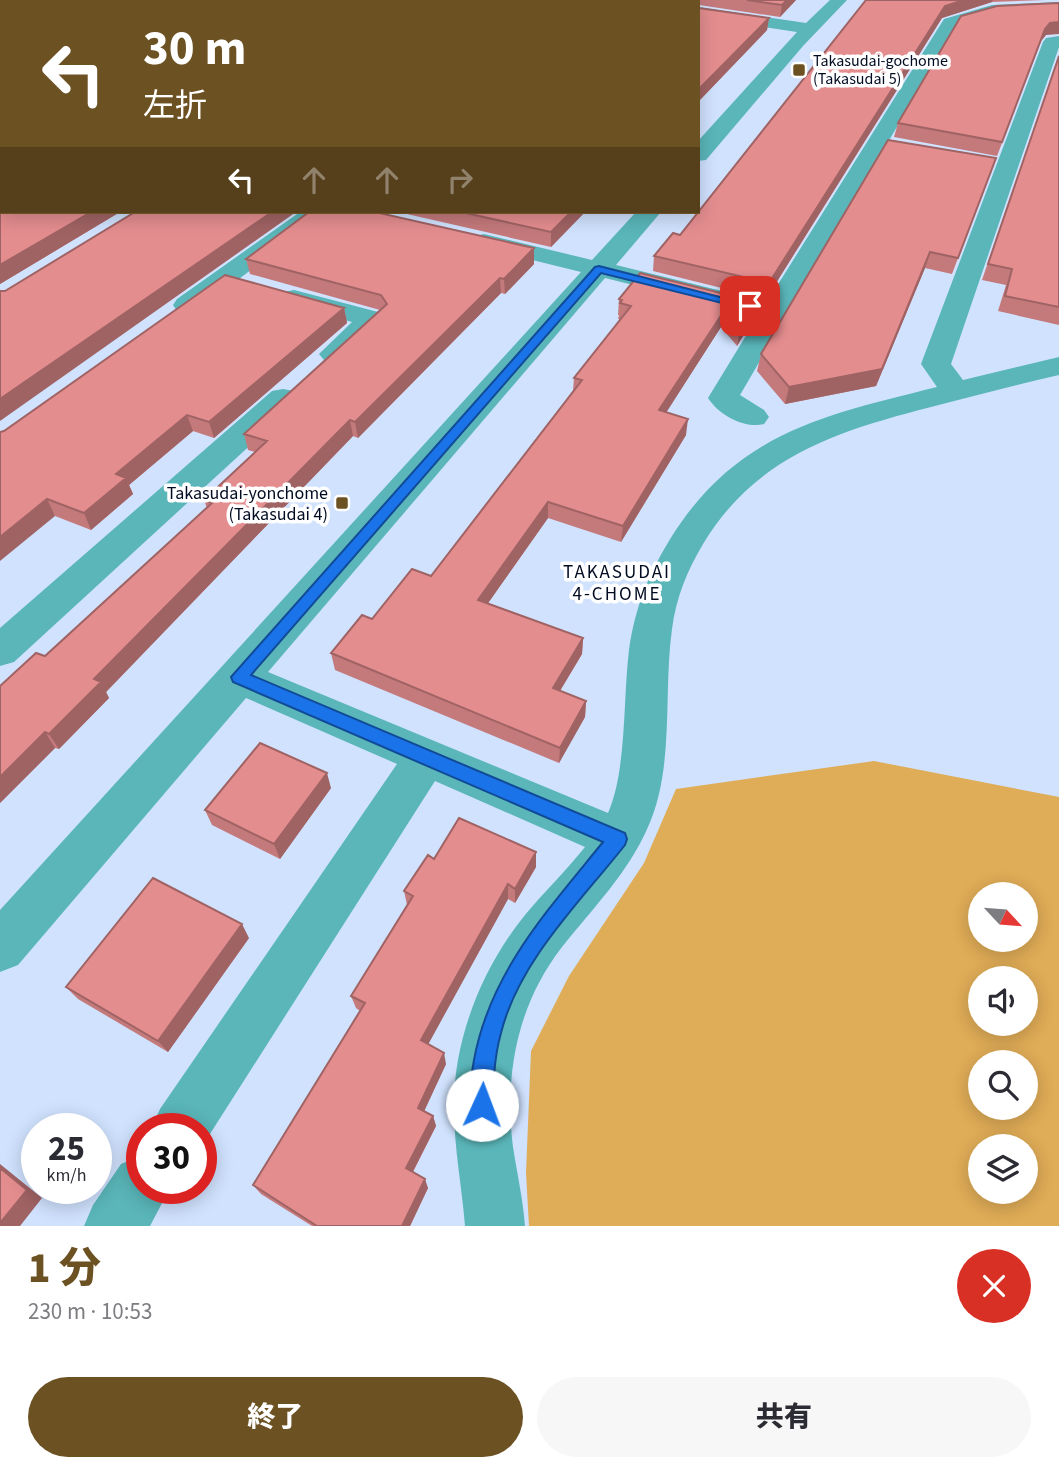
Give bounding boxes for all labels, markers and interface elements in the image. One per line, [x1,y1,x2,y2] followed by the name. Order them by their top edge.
[143,14,247,84] text: 30 m
[28,28,119,119] icon: left
[813,50,948,90] place label: Takasudai-gochome (Takasudai 5)
[791,62,807,78] marker: Takasudai-gochome (Takasudai 5)
[143,83,207,129] text: 左折
[222,161,260,199] icon: left
[295,161,333,199] icon: ahead
[368,161,406,199] icon: ahead
[441,161,479,199] icon: right
[720,276,780,336] pin
[731,287,769,325] icon: arrive
[167,481,328,527] place label: Takasudai-yonchome (Takasudai 4)
[334,495,350,511] marker: Takasudai-yonchome (Takasudai 4)
[563,559,671,608] district label: TAKASUDAI 4-CHOME
[968,882,1038,952] north arrow
[968,882,1038,1204] map controls
[968,966,1038,1036] button: sound
[968,1050,1038,1120] button: search
[445,1068,519,1142] position arrow
[126,1113,217,1204] speed limit sign: 30
[48,1124,85,1174] text: 25
[968,1134,1038,1204] button: layers
[47,1163,86,1188] text: km/h
[28,1239,101,1299] text: 1 分
[957,1249,1031,1323] button: close
[28,1295,152,1328] text: 230 m · 10:53
[28,1377,523,1457] button: 終了
[537,1377,1031,1457] button: 共有

